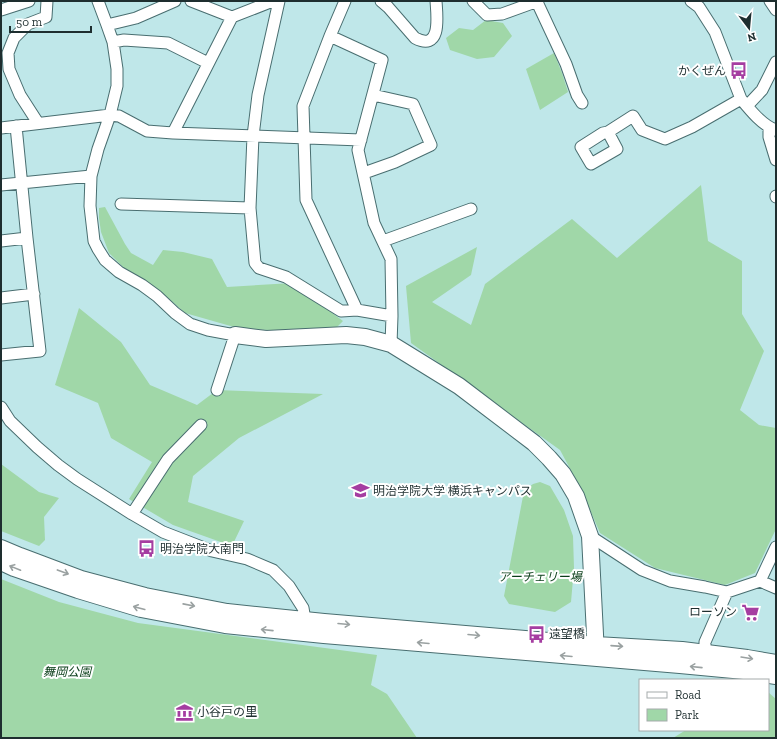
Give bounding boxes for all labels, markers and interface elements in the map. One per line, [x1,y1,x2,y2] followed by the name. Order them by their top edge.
[10,8,91,34] scale bar
[729,8,769,48] north arrow
[16,15,43,29] text: 50 m
[745,30,757,45] text: N
[729,61,749,81] bus stop icon: かくぜん
[678,64,726,78] place label: かくぜん
[350,481,370,501] school or university icon: 明治学院大学 横浜キャンパス
[373,484,532,498] place label: 明治学院大学 横浜キャンパス
[137,539,157,559] bus stop icon: 明治学院大南門
[160,542,244,556] place label: 明治学院大南門
[10,564,22,571] one-way arrow
[57,569,69,577] one-way arrow
[498,570,584,584] park label: アーチェリー場
[182,601,195,609] one-way arrow
[740,602,760,622] supermarket icon: ローソン
[133,604,146,611] one-way arrow
[689,605,737,619] place label: ローソン
[337,620,350,627] one-way arrow
[526,624,546,644] bus stop icon: 遠望橋
[261,626,274,633] one-way arrow
[549,627,585,641] place label: 遠望橋
[467,631,480,638] one-way arrow
[417,640,430,647] one-way arrow
[610,642,623,649] one-way arrow
[560,652,573,659] one-way arrow
[740,654,753,662] one-way arrow
[690,663,703,670] one-way arrow
[43,665,93,679] park label: 舞岡公園
[639,679,769,731] legend
[675,688,701,702] text: Road
[174,702,194,722] museum icon: 小谷戸の里
[197,705,257,719] place label: 小谷戸の里
[675,708,700,722] text: Park

